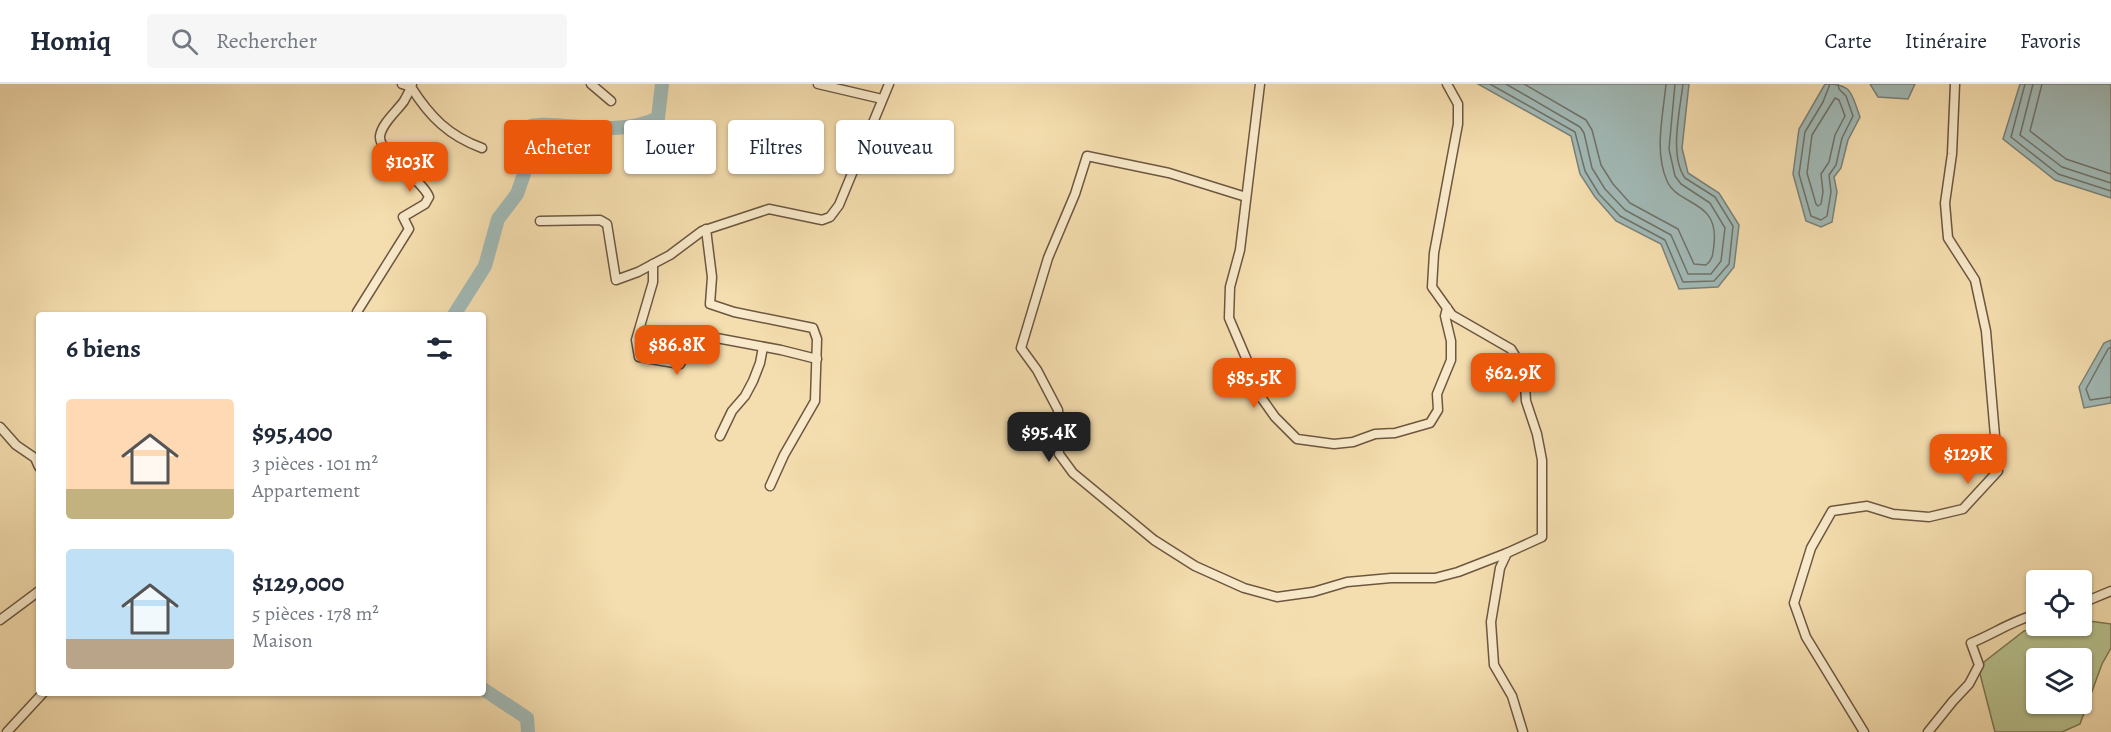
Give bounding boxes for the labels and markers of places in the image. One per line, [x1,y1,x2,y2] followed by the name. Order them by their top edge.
[368,142,452,193] pin: $103K
[628,325,726,376] pin: $86.8K
[1464,353,1562,404] pin: $62.9K
[1205,358,1303,409] pin: $85.5K
[1000,412,1098,463] pin: $95.4K
[1926,434,2010,485] pin: $129K

